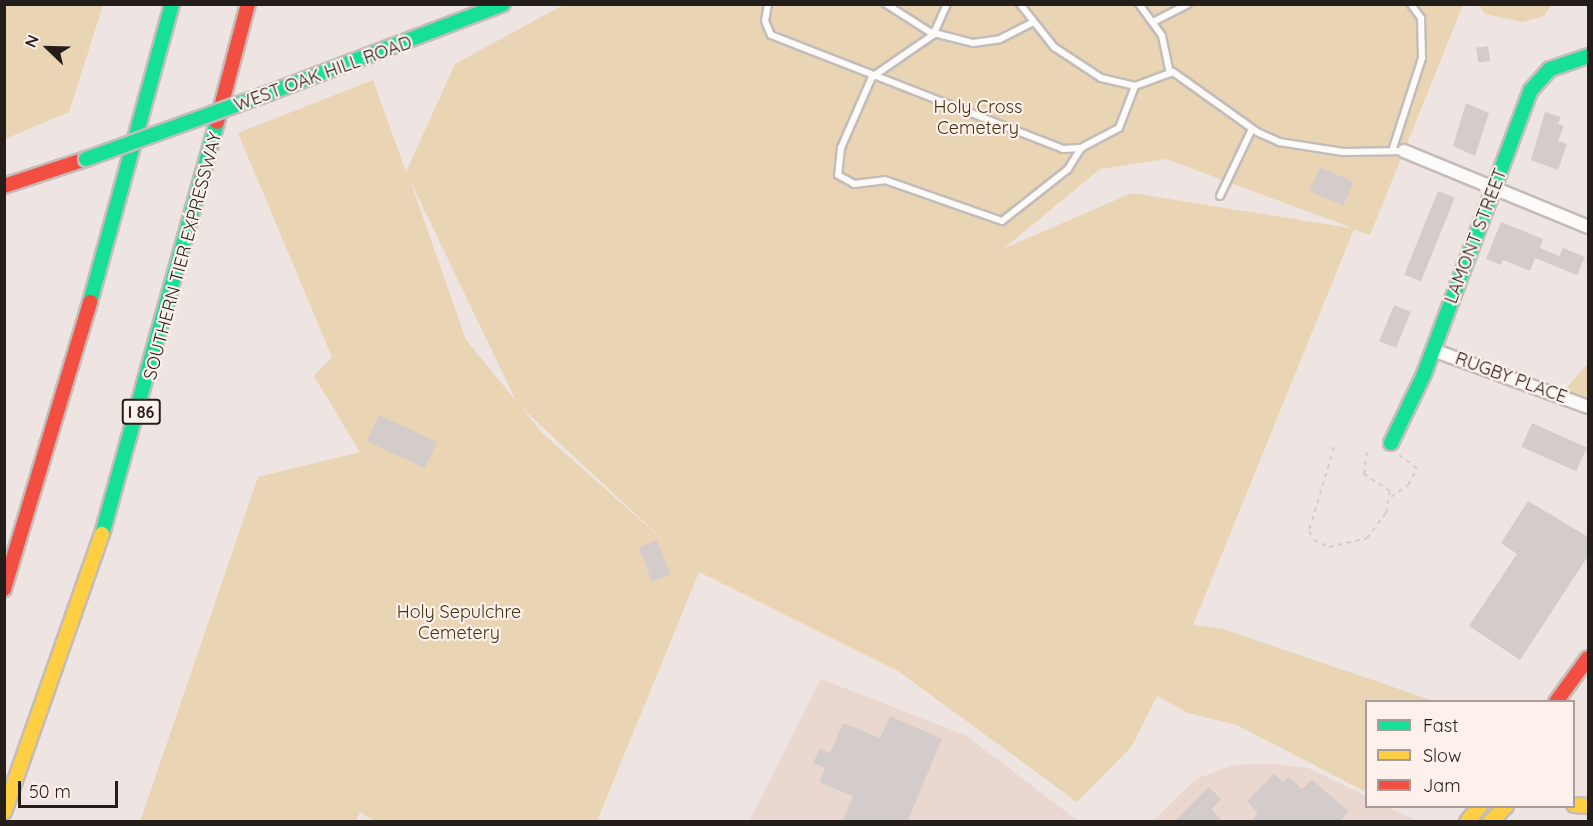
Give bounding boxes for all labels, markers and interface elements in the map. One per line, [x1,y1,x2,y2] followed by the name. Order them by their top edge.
[18,18,78,78] north arrow
[20,32,43,50] text: N
[231,32,415,116] street label: WEST OAK HILL ROAD
[934,97,1022,140] park label: Holy Cross Cemetery
[139,130,227,382] street label: SOUTHERN TIER EXPRESSWAY
[1440,165,1512,307] street label: LAMONT STREET
[1452,348,1570,408] street label: RUGBY PLACE
[122,399,160,425] road number: I 86
[397,602,521,644] park label: Holy Sepulchre Cemetery
[1365,700,1575,808] legend
[1423,714,1458,737] text: Fast
[1423,744,1461,767] text: Slow
[21,769,122,807] scale bar
[1423,774,1461,797] text: Jam
[29,780,71,803] text: 50 m

